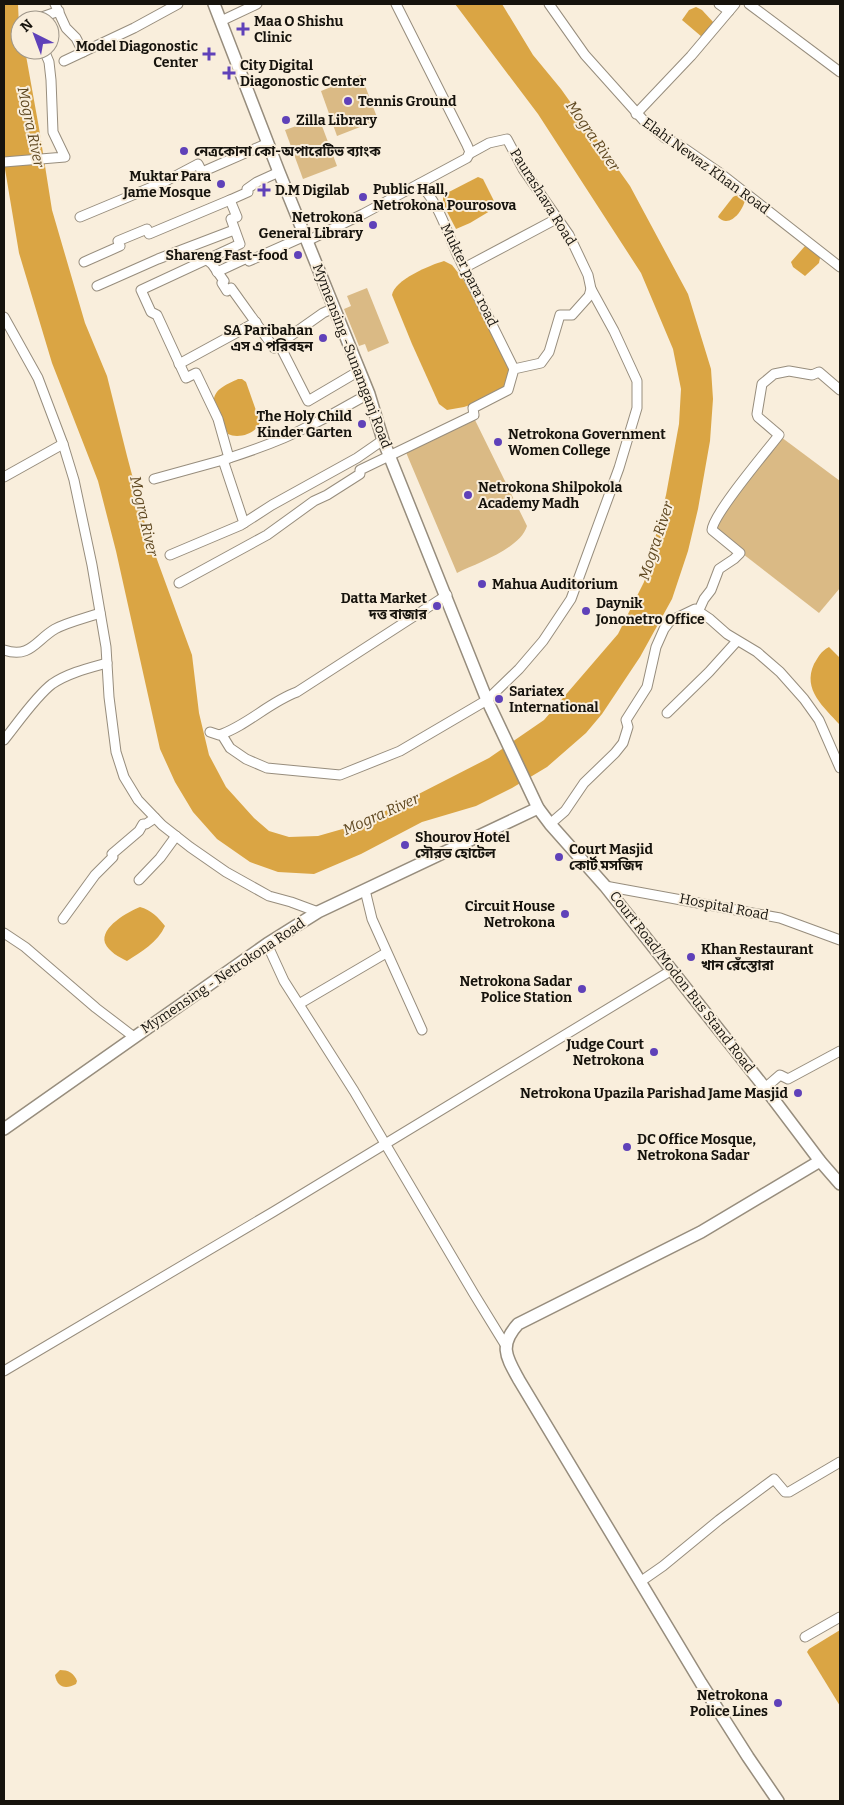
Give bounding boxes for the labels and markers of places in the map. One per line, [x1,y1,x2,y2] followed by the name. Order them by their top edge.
[254,13,344,46] place label: Maa O Shishu Clinic
[236,22,250,36] marker: Maa O Shishu Clinic
[76,38,198,71] place label: Model Diagonostic Center
[202,47,216,61] marker: Model Diagonostic Center
[240,57,367,90] place label: City Digital Diagonostic Center
[222,66,236,80] marker: City Digital Diagonostic Center
[358,93,457,110] place label: Tennis Ground
[342,95,354,107] marker: Tennis Ground
[296,112,377,129] place label: Zilla Library
[280,114,292,126] marker: Zilla Library
[194,143,381,160] place label: নেত্রকোনা কো-অপারেটিভ ব্যাংক
[178,145,190,157] marker: নেত্রকোনা কো-অপারেটিভ ব্যাংক
[122,168,211,201] place label: Muktar Para Jame Mosque
[215,178,227,190] marker: Muktar Para Jame Mosque
[373,181,517,214] place label: Public Hall, Netrokona Pourosova
[275,182,349,199] place label: D.M Digilab
[257,183,271,197] marker: D.M Digilab
[357,191,369,203] marker: Public Hall, Netrokona Pourosova
[259,209,363,242] place label: Netrokona General Library
[367,219,379,231] marker: Netrokona General Library
[166,247,289,264] place label: Shareng Fast-food
[292,249,304,261] marker: Shareng Fast-food
[224,322,313,355] place label: SA Paribahan এস এ পরিবহন
[317,332,329,344] marker: SA Paribahan এস এ পরিবহন
[256,408,353,441] place label: The Holy Child Kinder Garten
[356,418,368,430] marker: The Holy Child Kinder Garten
[508,426,666,459] place label: Netrokona Government Women College
[492,436,504,448] marker: Netrokona Government Women College
[478,479,623,512] place label: Netrokona Shilpokola Academy Madh
[462,489,474,501] marker: Netrokona Shilpokola Academy Madh
[492,576,619,593] place label: Mahua Auditorium
[476,578,488,590] marker: Mahua Auditorium
[341,590,428,623] place label: Datta Market দত্ত বাজার
[595,595,705,628] place label: Daynik Jononetro Office
[431,600,443,612] marker: Datta Market দত্ত বাজার
[580,605,592,617] marker: Daynik Jononetro Office
[509,683,599,716] place label: Sariatex International
[493,693,505,705] marker: Sariatex International
[415,829,511,862] place label: Shourov Hotel সৌরভ হোটেল
[399,839,411,851] marker: Shourov Hotel সৌরভ হোটেল
[569,841,653,874] place label: Court Masjid কোর্ট মসজিদ
[553,851,565,863] marker: Court Masjid কোর্ট মসজিদ
[465,898,555,931] place label: Circuit House Netrokona
[559,908,571,920] marker: Circuit House Netrokona
[701,941,814,974] place label: Khan Restaurant খান রেঁস্তোরা
[685,951,697,963] marker: Khan Restaurant খান রেঁস্তোরা
[459,973,572,1006] place label: Netrokona Sadar Police Station
[576,983,588,995] marker: Netrokona Sadar Police Station
[565,1036,644,1069] place label: Judge Court Netrokona
[648,1046,660,1058] marker: Judge Court Netrokona
[520,1085,789,1102] place label: Netrokona Upazila Parishad Jame Masjid
[792,1087,804,1099] marker: Netrokona Upazila Parishad Jame Masjid
[637,1131,756,1164] place label: DC Office Mosque, Netrokona Sadar
[621,1141,633,1153] marker: DC Office Mosque, Netrokona Sadar
[690,1687,768,1720] place label: Netrokona Police Lines
[772,1697,784,1709] marker: Netrokona Police Lines

